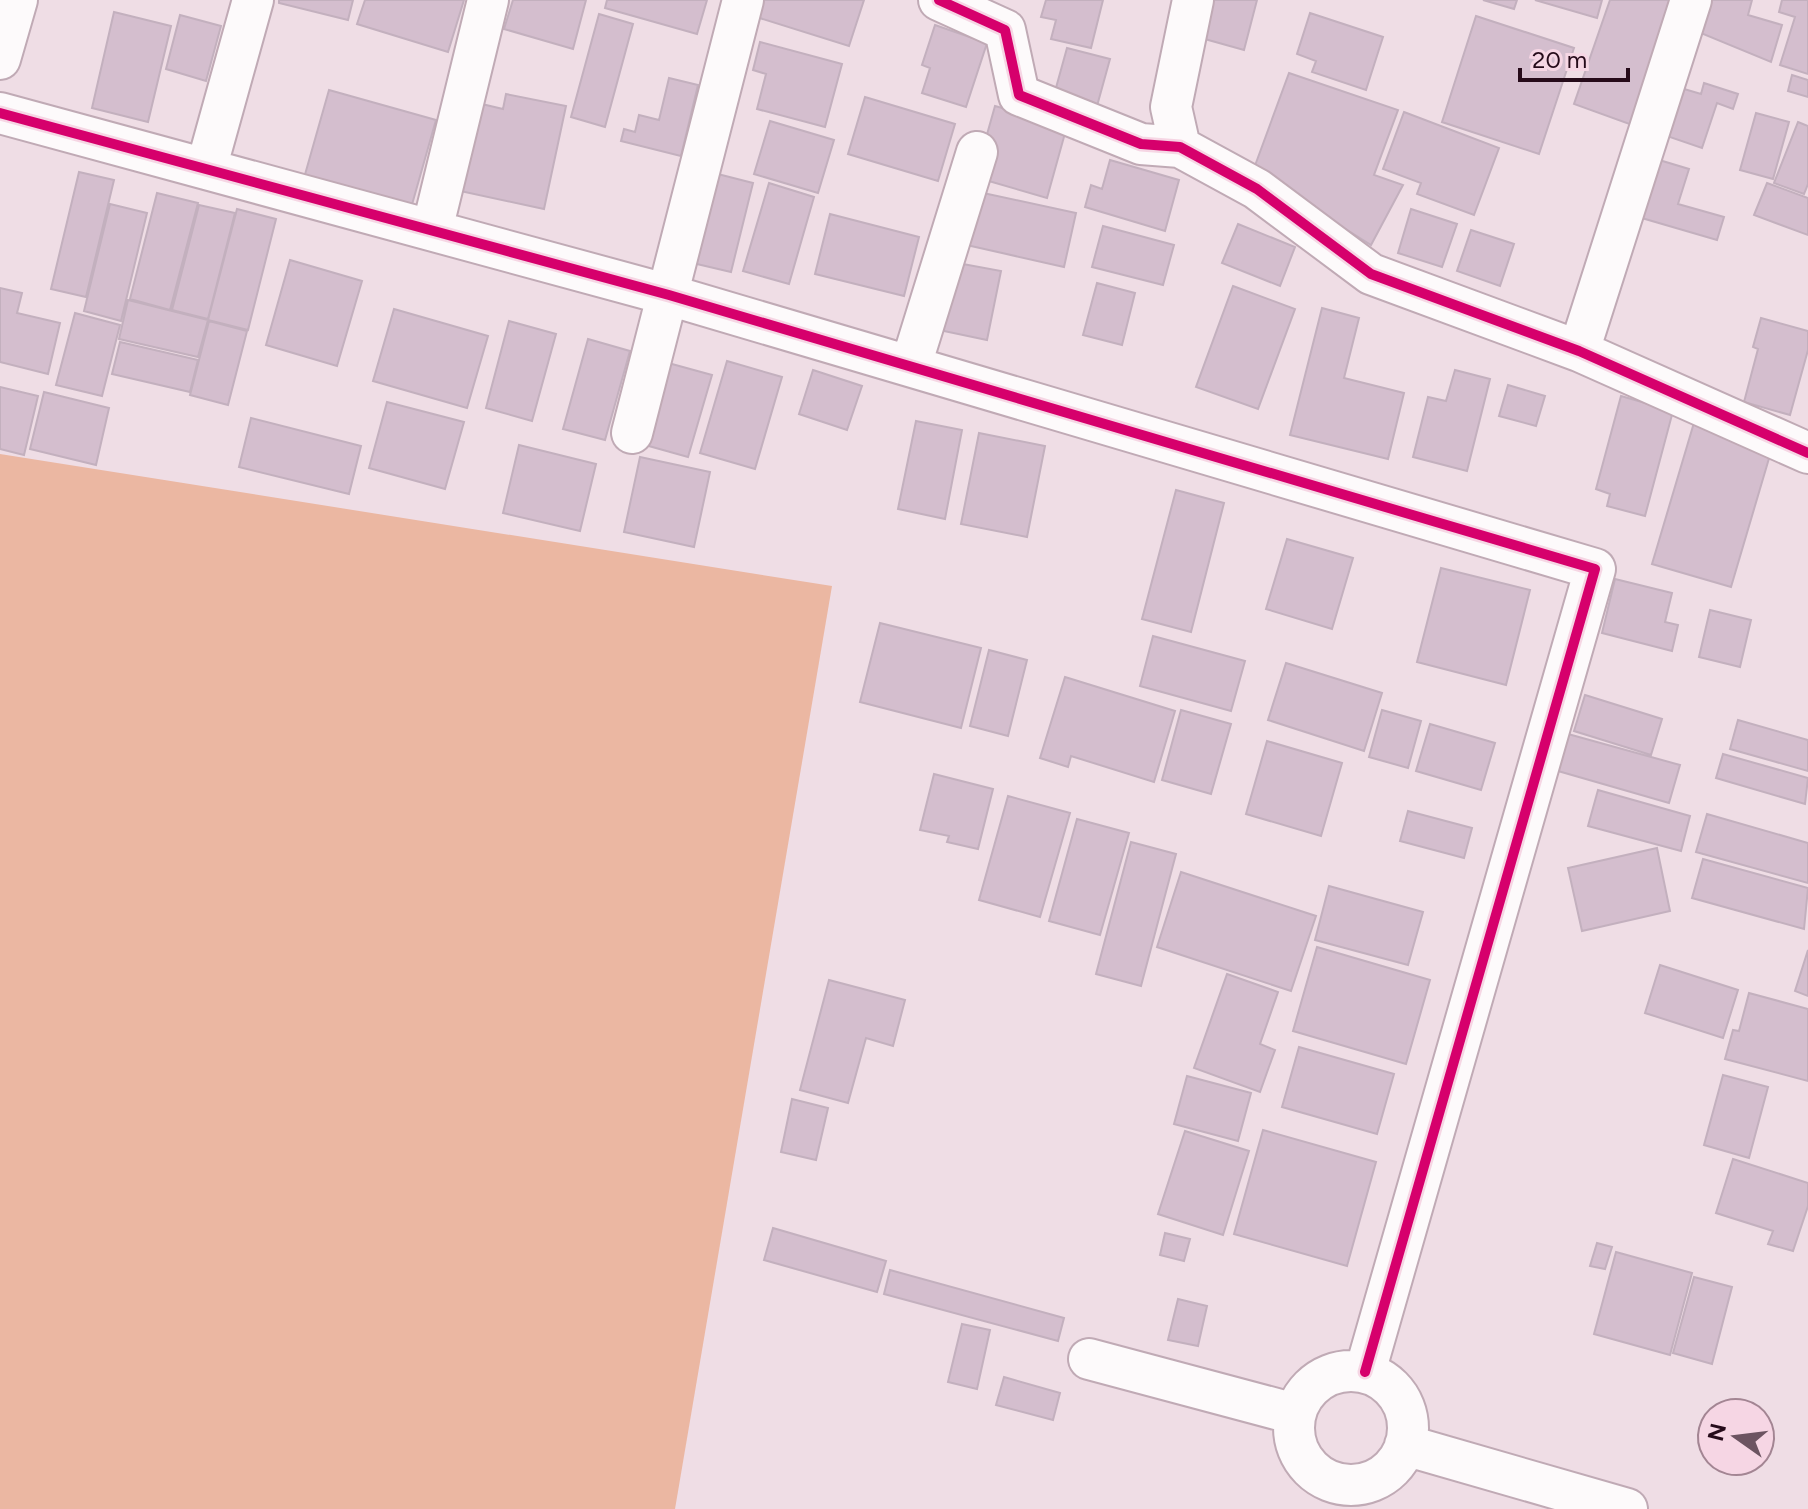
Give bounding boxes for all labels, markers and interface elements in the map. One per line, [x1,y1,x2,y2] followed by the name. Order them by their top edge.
[1520,32,1628,82] scale bar
[1532,45,1587,74] text: 20 m
[1696,1397,1776,1477] north arrow
[1702,1421,1732,1444] text: N

